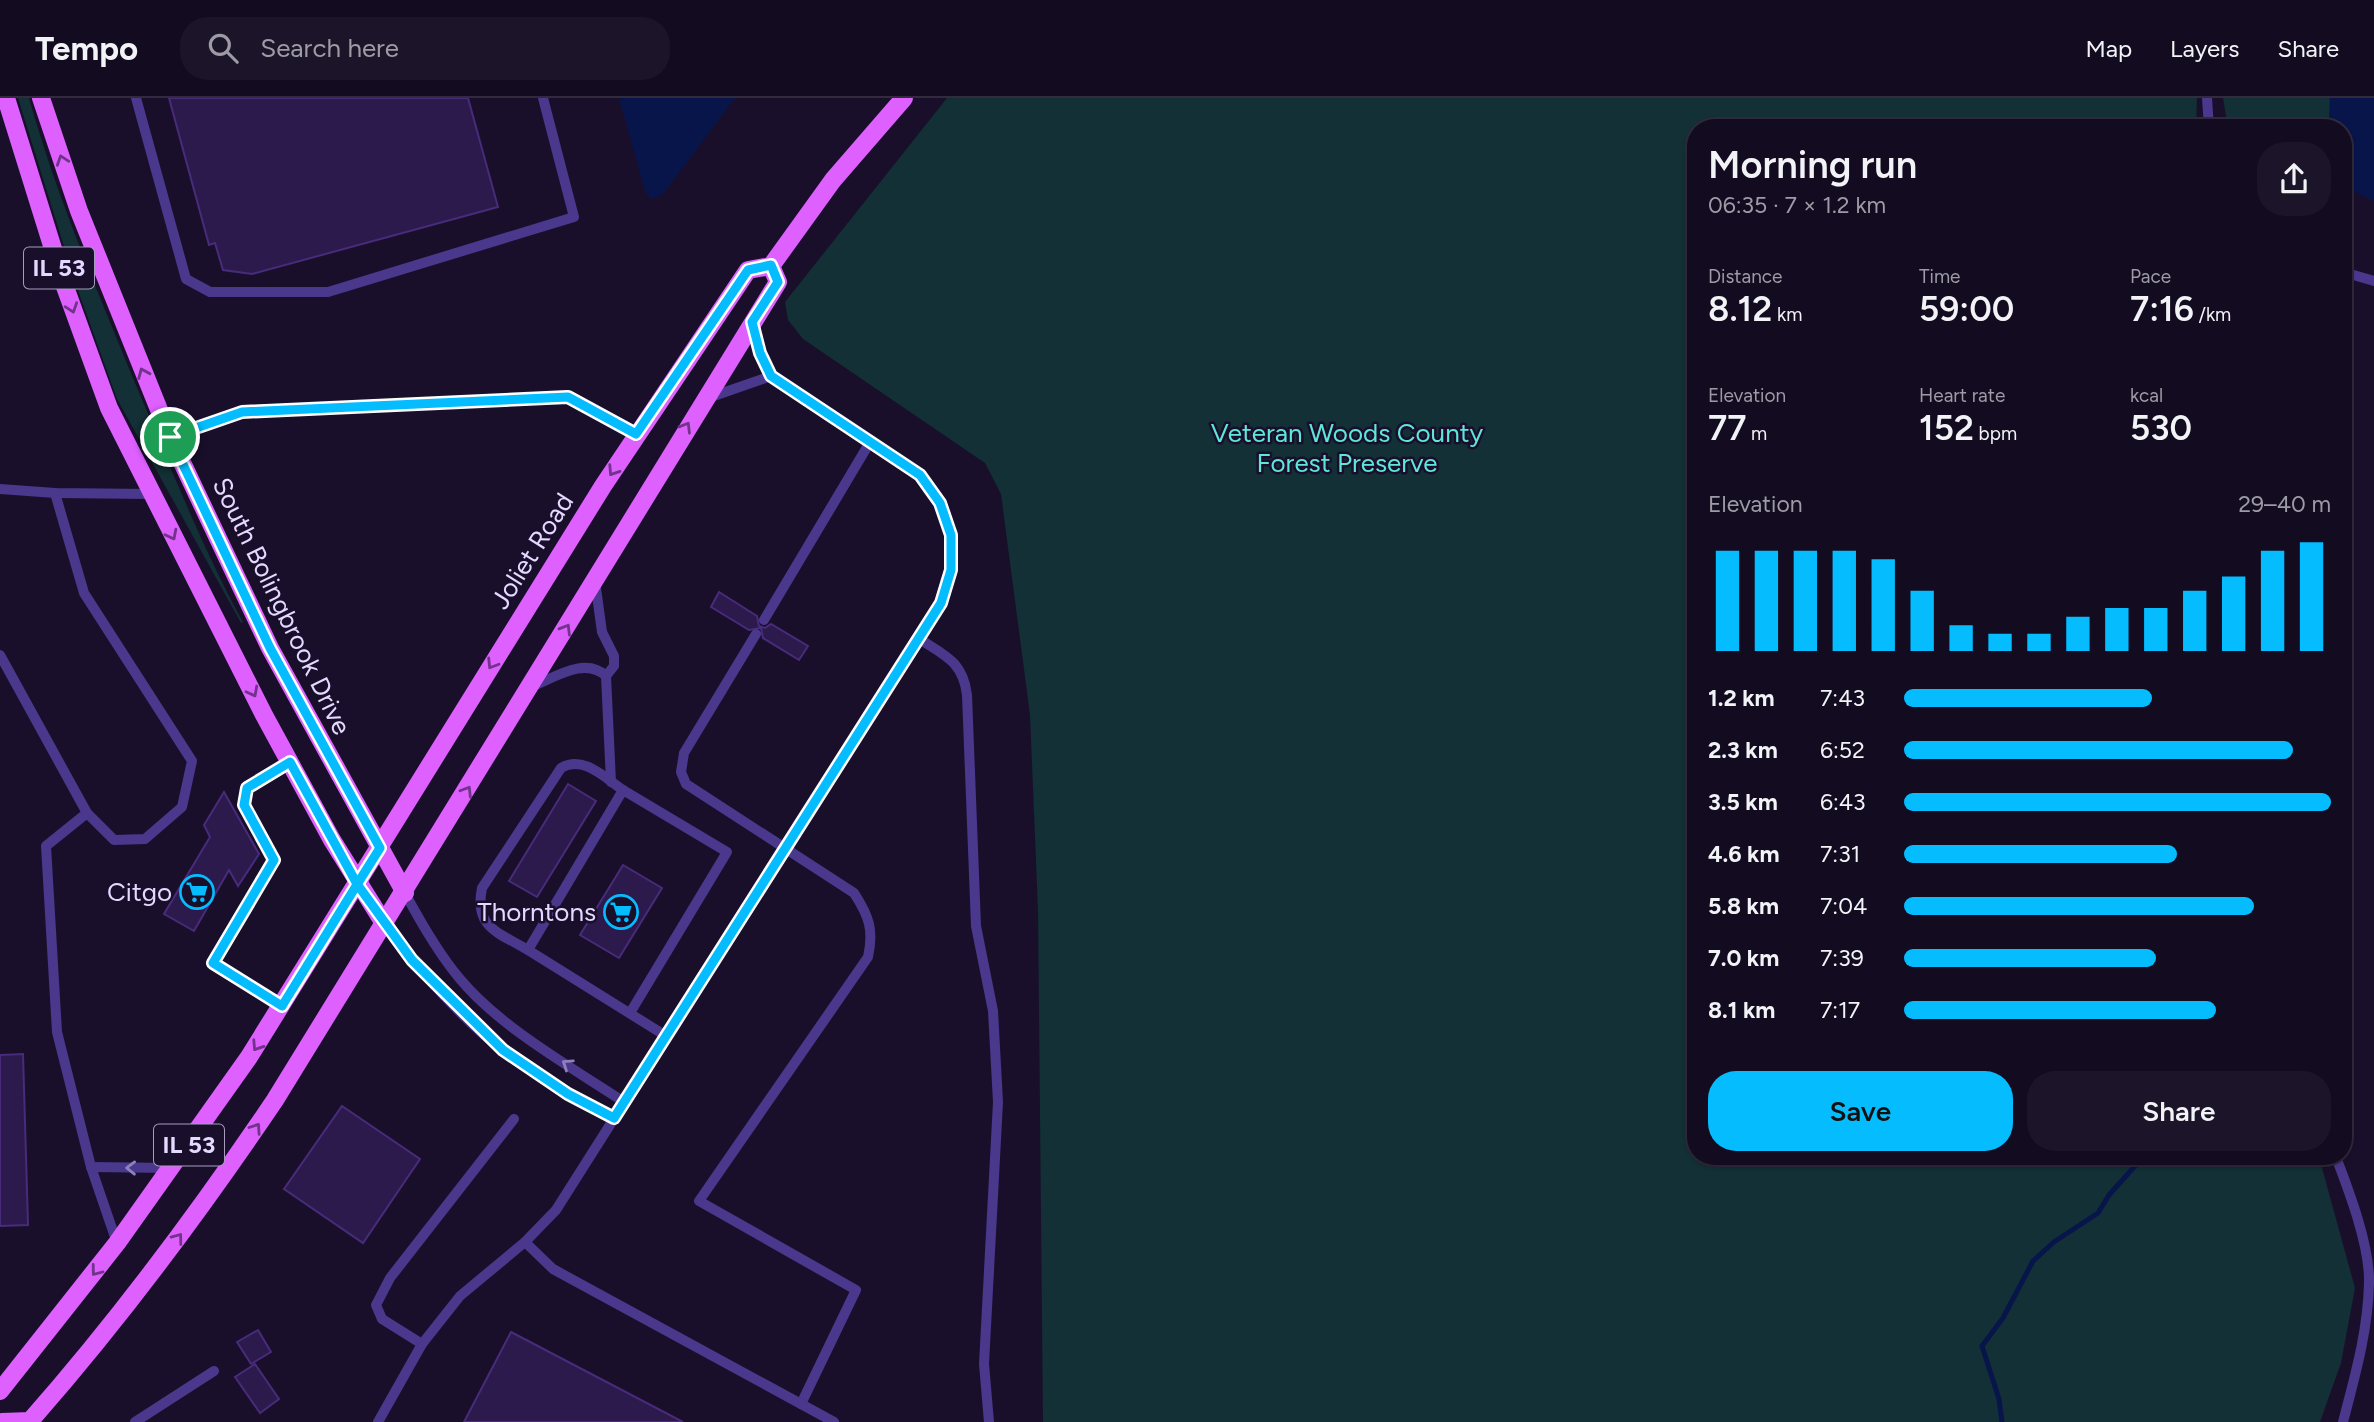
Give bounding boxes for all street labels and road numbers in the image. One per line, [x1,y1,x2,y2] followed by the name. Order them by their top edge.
[24,248,94,288] road number: IL 53
[206,472,358,740] street label: South Bolingbrook Drive
[484,487,580,615] street label: Joliet Road
[154,1125,224,1166] road number: IL 53

